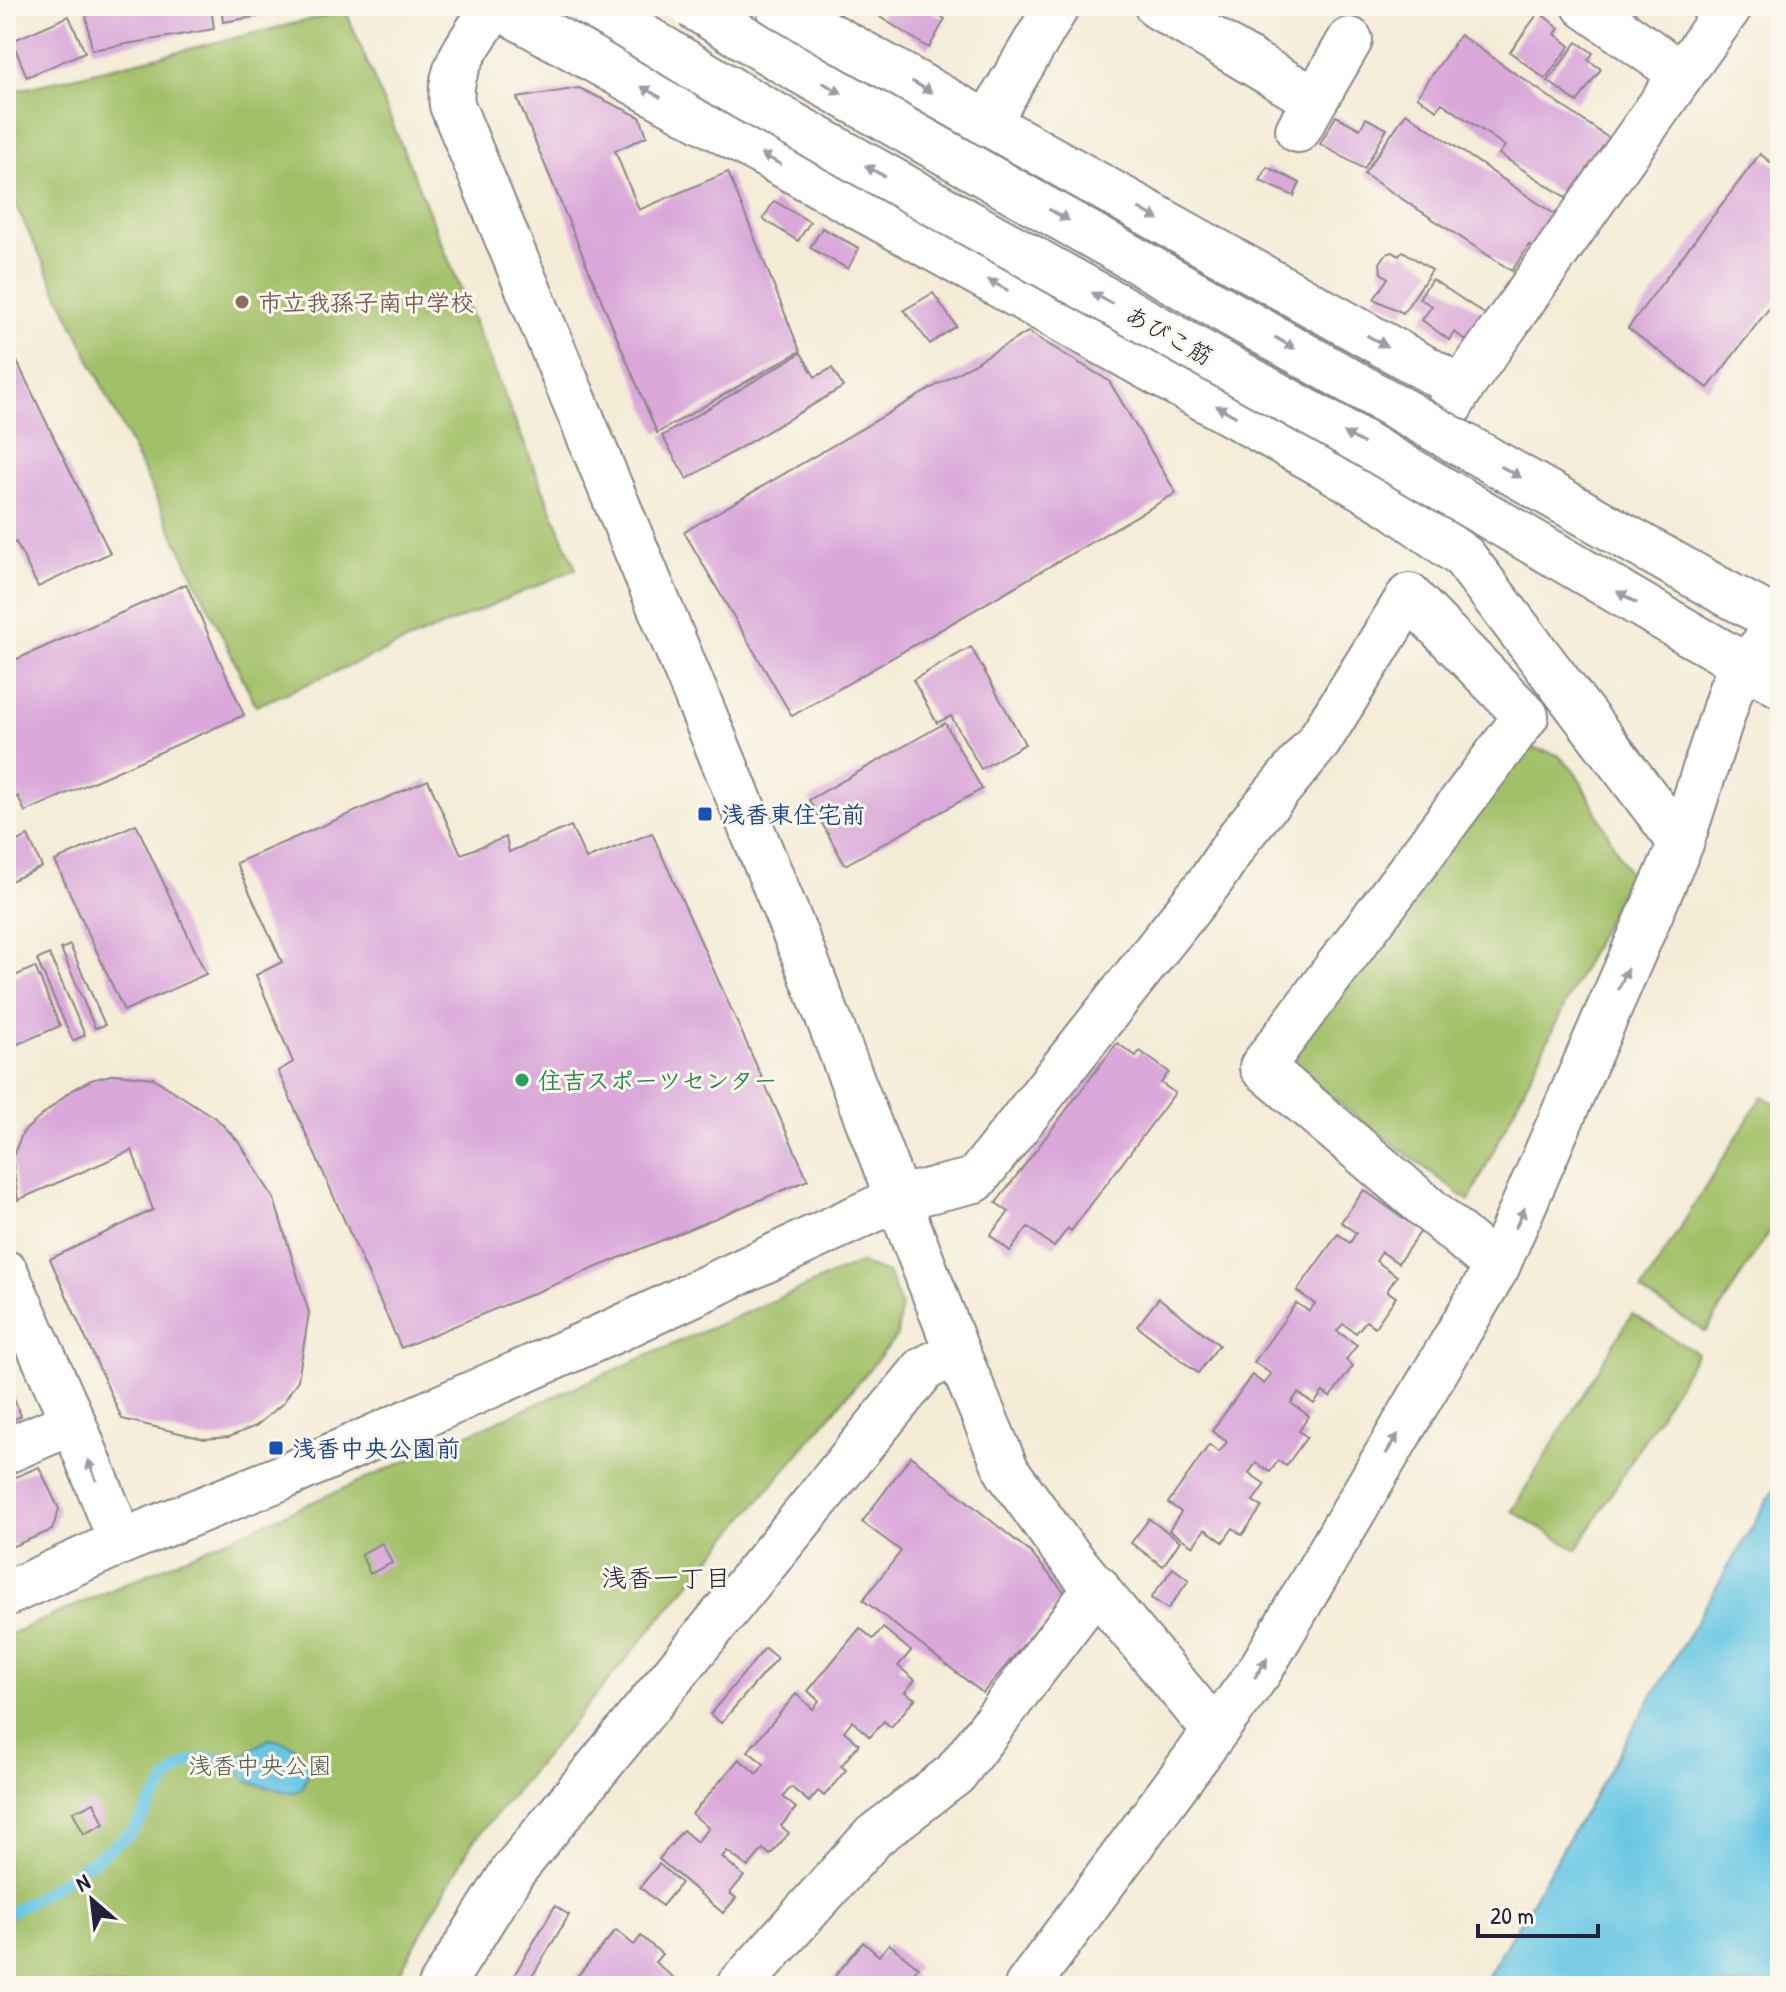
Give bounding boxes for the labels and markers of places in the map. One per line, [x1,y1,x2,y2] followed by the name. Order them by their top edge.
[258,286,474,318] place label: 市立我孫子南中学校
[233,293,251,311] marker: 市立我孫子南中学校
[721,798,865,830] place label: 浅香東住宅前
[696,805,714,823] marker: 浅香東住宅前
[538,1064,778,1096] place label: 住吉スポーツセンター
[513,1071,531,1089] marker: 住吉スポーツセンター
[292,1432,460,1464] place label: 浅香中央公園前
[267,1439,285,1457] marker: 浅香中央公園前

